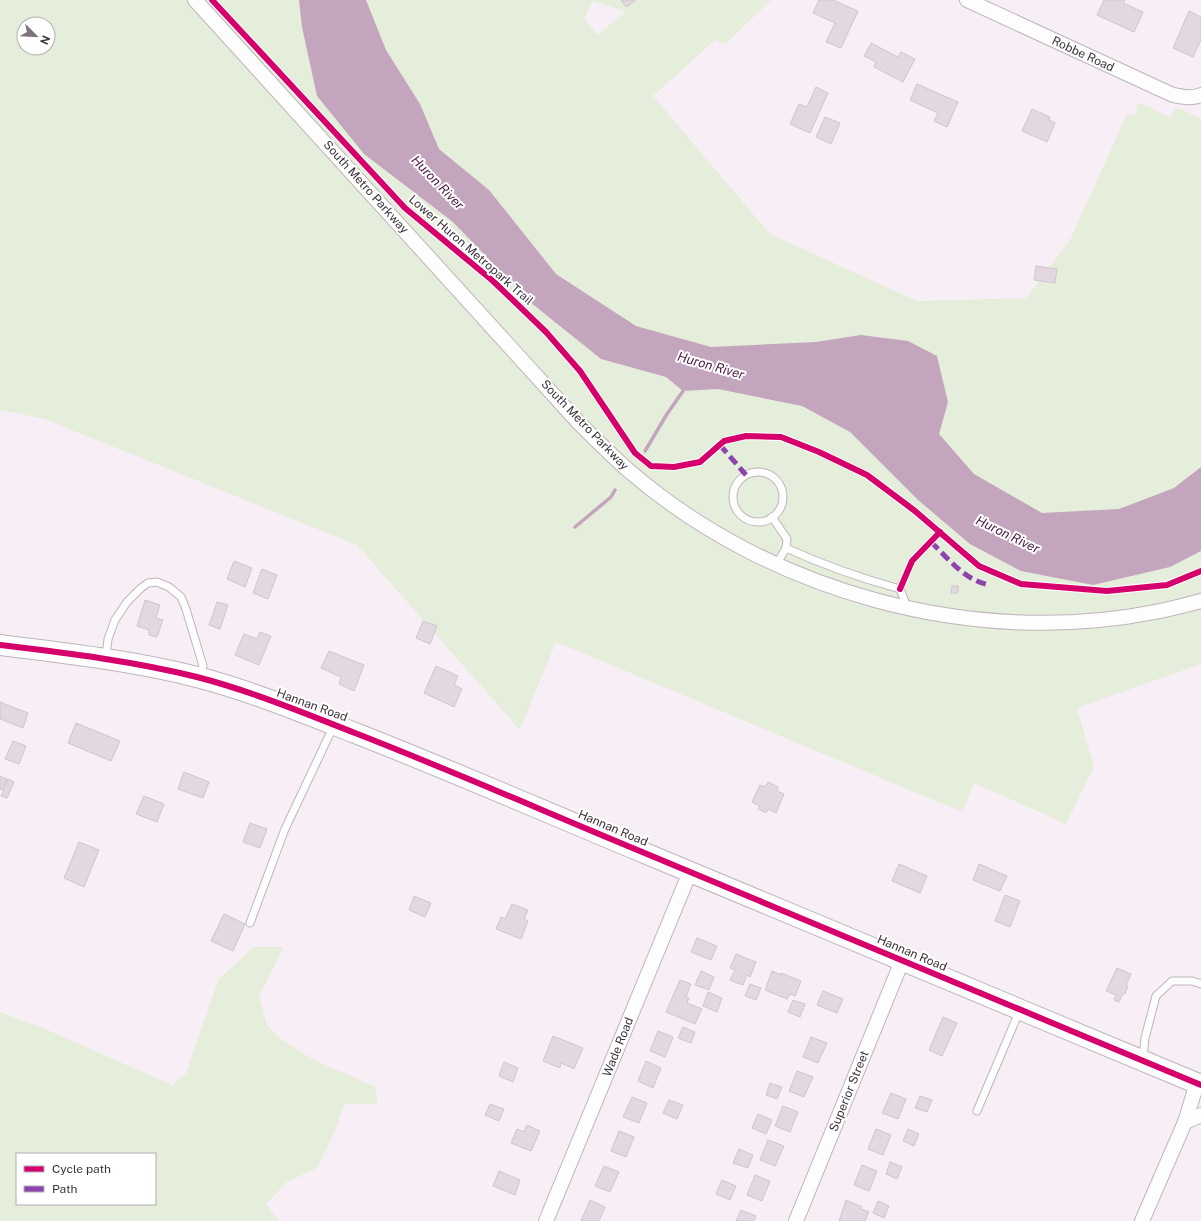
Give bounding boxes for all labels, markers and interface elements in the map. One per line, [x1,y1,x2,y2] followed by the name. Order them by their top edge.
[16,16,56,56] north arrow
[1050,33,1116,75] street label: Robbe Road
[38,34,52,46] text: N
[321,138,412,237] street label: South Metro Parkway
[408,152,467,212] water label: Huron River
[406,192,536,308] street label: Lower Huron Metropark Trail
[676,349,746,382] water label: Huron River
[538,377,632,473] street label: South Metro Parkway
[973,513,1042,556] water label: Huron River
[275,686,349,724] street label: Hannan Road
[576,807,650,849] street label: Hannan Road
[875,932,949,974] street label: Hannan Road
[600,1015,636,1079] street label: Wade Road
[826,1048,872,1134] street label: Superior Street
[16,1153,156,1205] legend
[52,1162,111,1176] text: Cycle path
[52,1182,78,1196] text: Path

